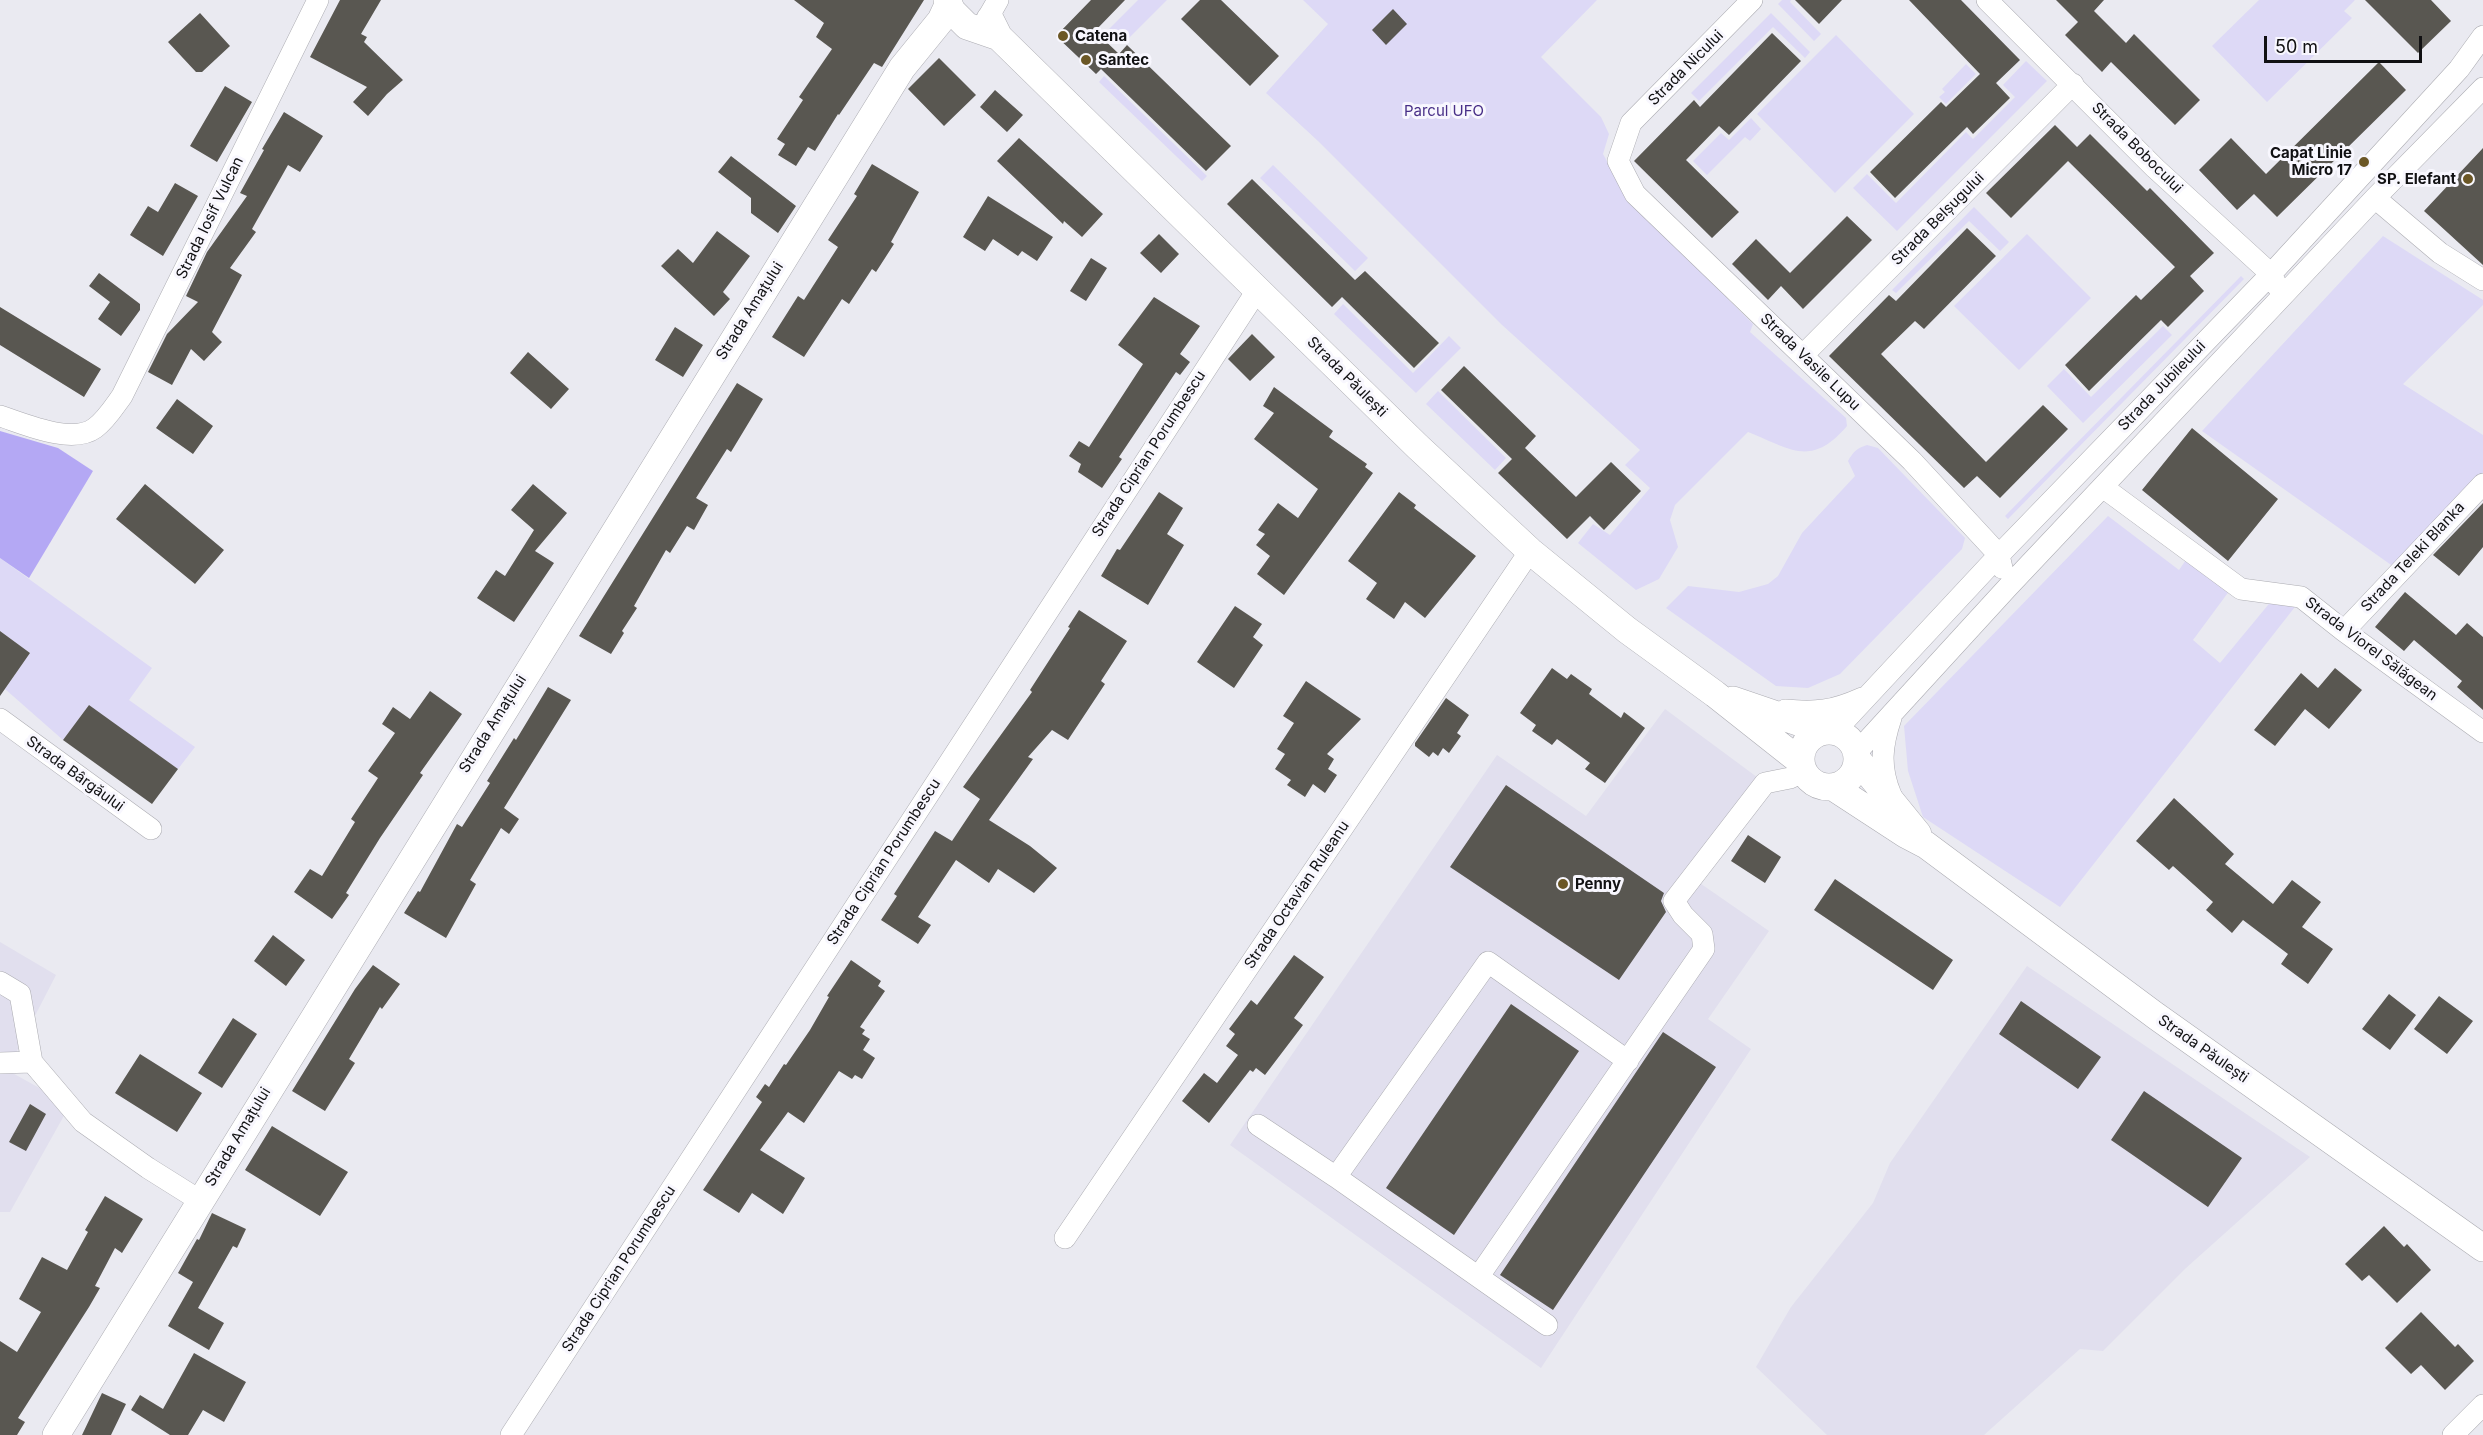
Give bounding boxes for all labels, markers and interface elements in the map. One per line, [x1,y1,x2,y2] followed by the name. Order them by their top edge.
[2267,24,2424,62] scale bar
[1075,27,1127,45] place label: Catena
[1645,27,1727,109] street label: Strada Nicului
[1056,29,1070,43] marker: Catena
[2275,36,2318,57] text: 50 m
[1098,51,1149,69] place label: Santec
[1079,53,1093,67] marker: Santec
[2088,99,2186,197] street label: Strada Bobocului
[1404,102,1484,120] park label: Parcul UFO
[2270,144,2352,179] place label: Capat Linie Micro 17
[173,154,247,282] street label: Strada Iosif Vulcan
[2357,155,2371,169] marker: Capat Linie Micro 17
[1888,169,1988,269] street label: Strada Belșugului
[2377,170,2456,188] place label: SP. Elefant
[2461,172,2475,186] marker: SP. Elefant
[713,259,787,363] street label: Strada Amațului
[1756,310,1864,414] street label: Strada Vasile Lupu
[1303,333,1391,421] street label: Strada Păulești
[2115,337,2209,435] street label: Strada Jubileului
[1088,367,1210,541] street label: Strada Ciprian Porumbescu
[2357,498,2469,616] street label: Strada Teleki Blanka
[2301,593,2441,705] street label: Strada Viorel Sălăgean
[456,672,530,776] street label: Strada Amațului
[23,732,127,816] street label: Strada Bârgăului
[823,775,945,949] street label: Strada Ciprian Porumbescu
[1241,818,1353,972] street label: Strada Octavian Ruleanu
[1575,875,1621,893] place label: Penny
[1556,877,1570,891] marker: Penny
[2154,1011,2252,1087] street label: Strada Păulești
[201,1084,275,1190] street label: Strada Amațului
[558,1182,680,1356] street label: Strada Ciprian Porumbescu

